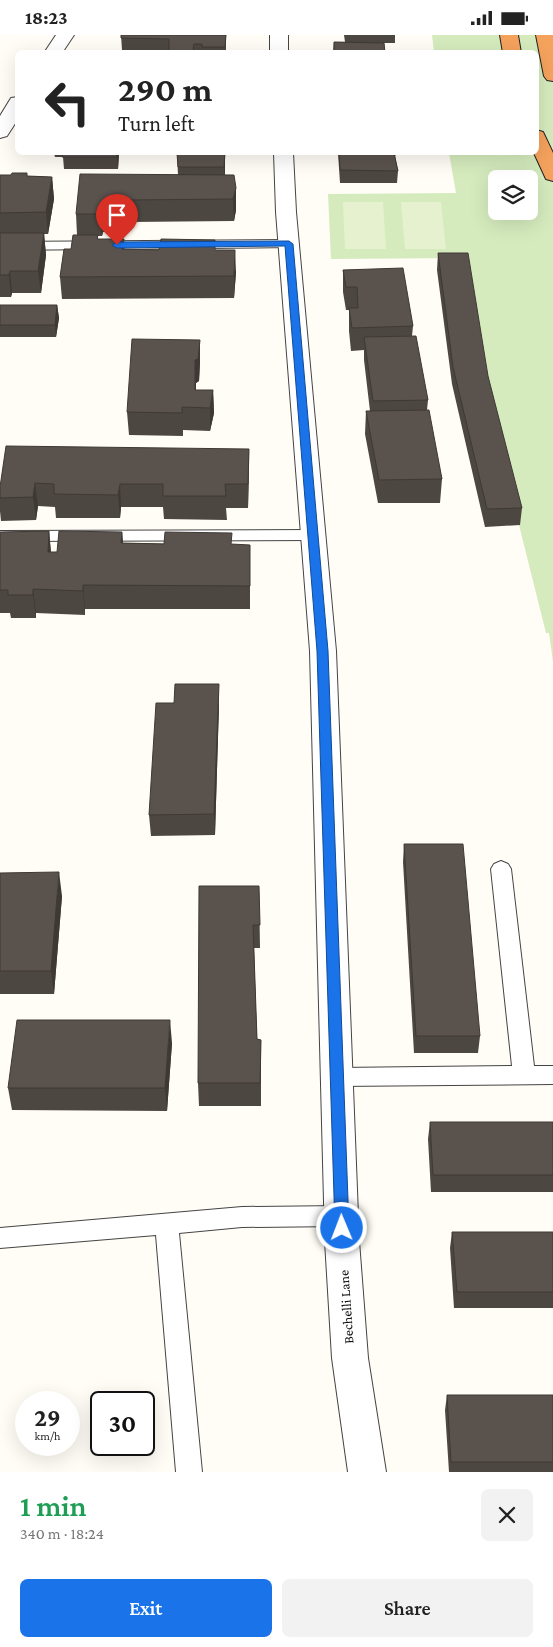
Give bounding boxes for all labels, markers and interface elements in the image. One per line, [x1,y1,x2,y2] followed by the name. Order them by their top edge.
[25,7,67,28] text: 18:23
[35,70,100,135] icon: left
[118,70,212,109] text: 290 m
[118,111,195,136] text: Turn left
[488,170,538,220] map controls
[488,170,538,220] button: layers
[96,194,138,245] pin
[103,201,131,229] icon: arrive
[315,1201,367,1253] position arrow
[335,1270,357,1344] street label: Bechelli Lane
[90,1391,155,1456] speed limit sign: 30
[34,1404,61,1431] text: 29
[35,1429,60,1443] text: km/h
[20,1489,87,1522] text: 1 min
[481,1489,533,1541] button: close
[20,1525,104,1542] text: 340 m · 18:24
[20,1579,272,1637] button: Exit
[282,1579,533,1637] button: Share

